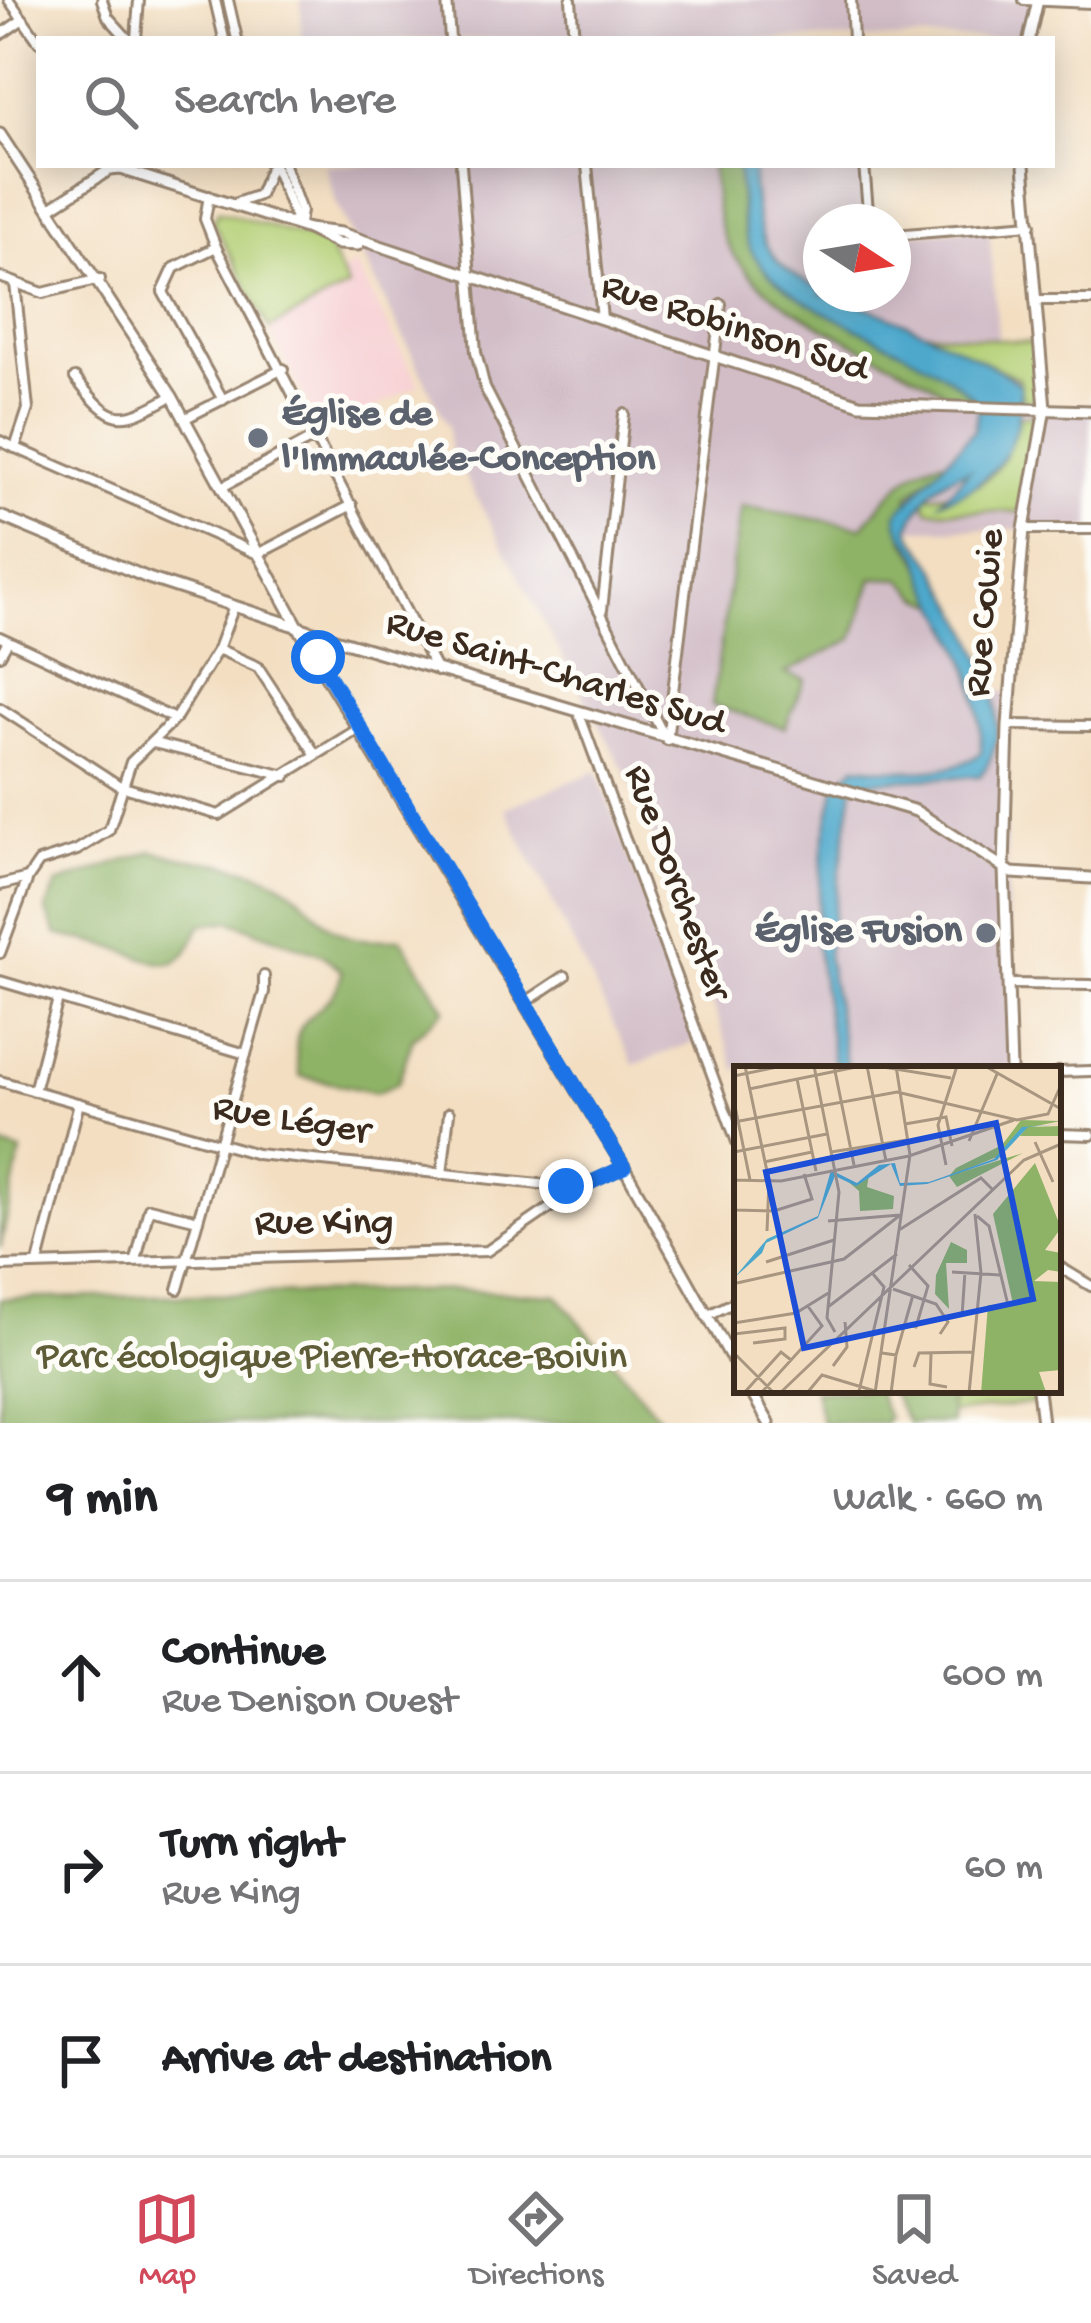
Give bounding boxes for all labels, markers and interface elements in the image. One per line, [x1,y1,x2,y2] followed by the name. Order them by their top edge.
[36,36,1055,168] search box
[78,69,144,135] icon: search
[174,76,396,129] text: Search here
[803,204,911,312] north arrow
[595,265,876,396] street label: Rue Robinson Sud
[281,393,656,484] place label: Église de l'Immaculée-Conception
[245,425,271,451] marker: Église de l'Immaculée-Conception
[957,526,1017,699] street label: Rue Cowie
[380,602,733,749] street label: Rue Saint-Charles Sud
[291,630,345,684] route start
[611,759,740,1009] street label: Rue Dorchester
[755,910,962,956] place label: Église Fusion
[973,920,999,946] marker: Église Fusion
[734,1066,1061,1393] inset map
[209,1087,376,1158] street label: Rue Léger
[539,1159,593,1213] route end
[255,1202,393,1248] street label: Rue King
[35,1336,627,1382] park label: Parc écologique Pierre-Horace-Boivin
[48,1471,157,1531] text: 9 min
[833,1478,1043,1524] text: Walk · 660 m
[162,1627,325,1680] text: Continue
[48,1644,114,1710] icon: ahead
[942,1654,1043,1700] text: 600 m
[162,1680,457,1726] text: Rue Denison Ouest
[162,1819,342,1872] text: Turn right
[48,1836,114,1902] icon: right
[964,1846,1043,1892] text: 60 m
[162,1872,301,1918] text: Rue King
[48,2028,114,2094] icon: arrive
[162,2034,551,2087] text: Arrive at destination
[134,2186,200,2296] tab: Map
[469,2186,603,2296] tab: Directions
[872,2186,957,2296] tab: Saved

